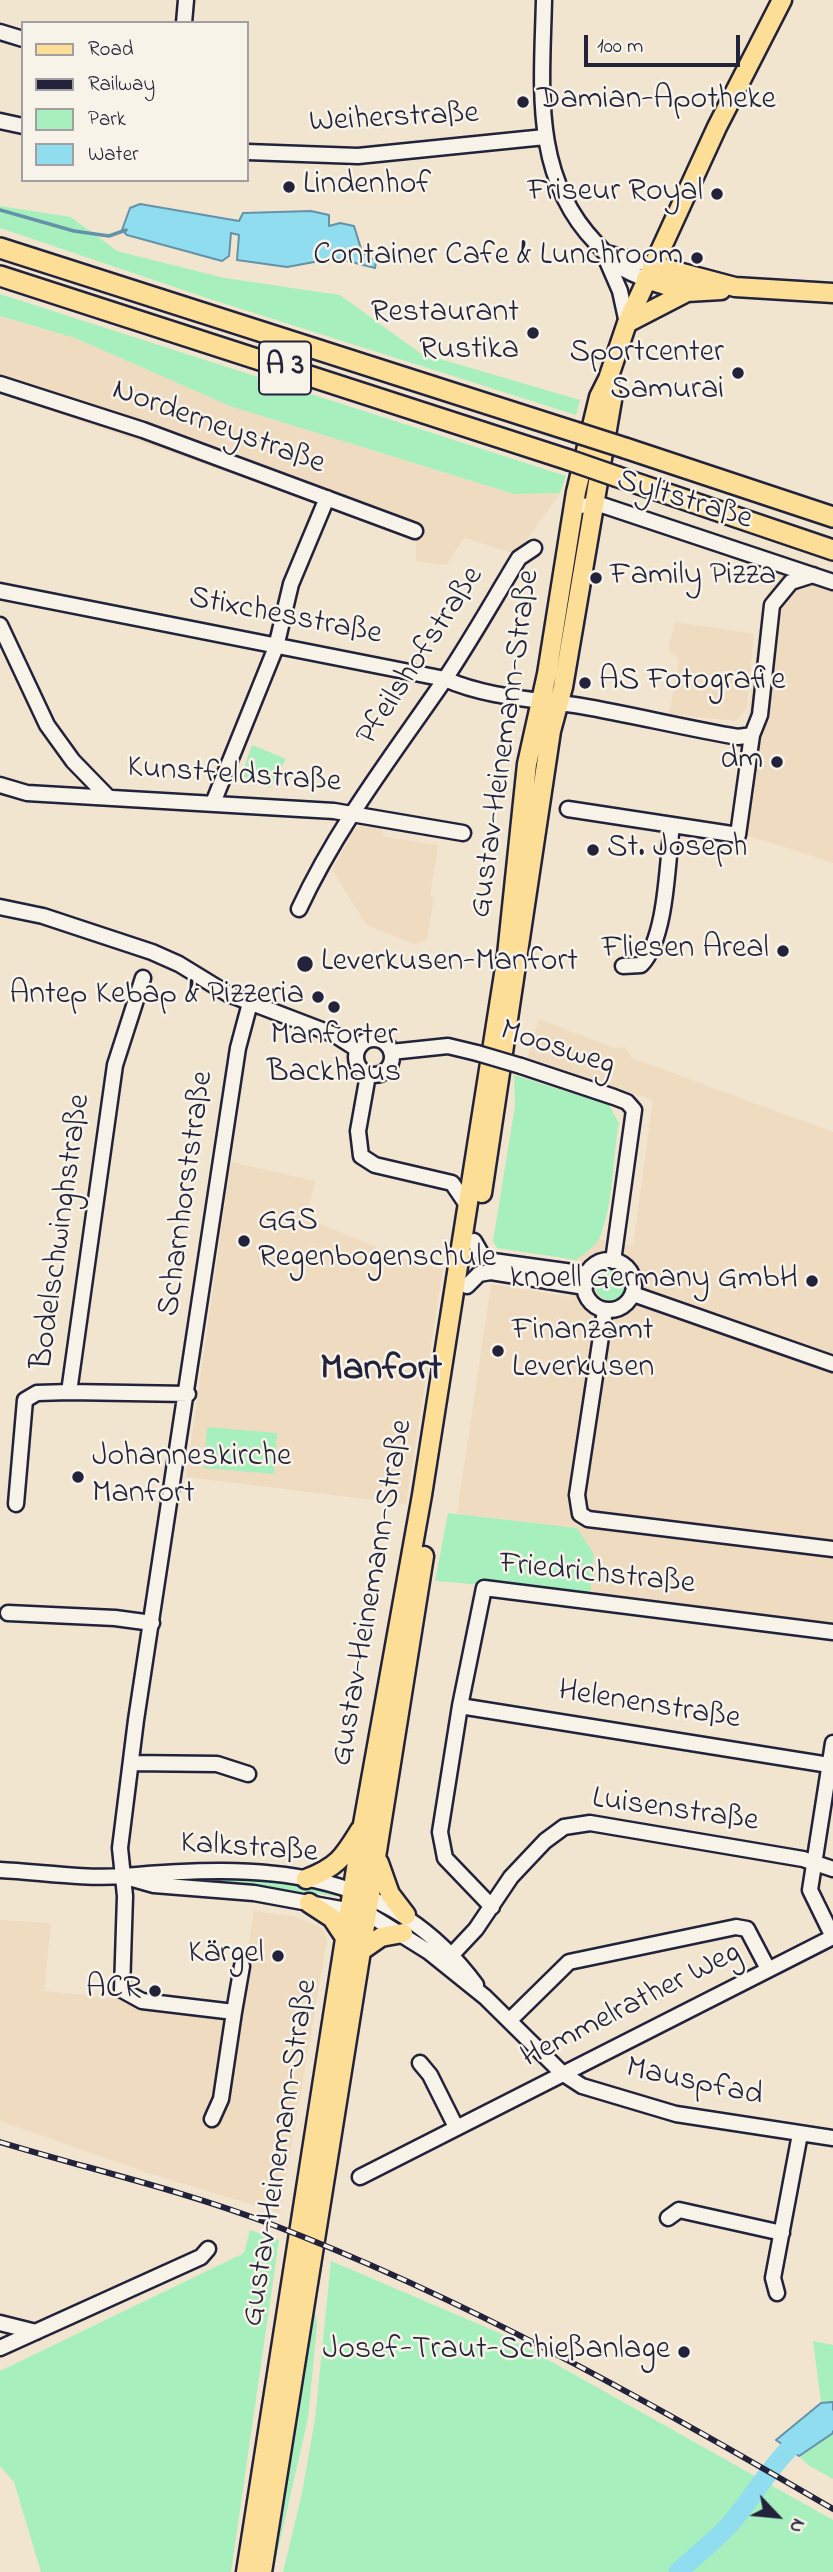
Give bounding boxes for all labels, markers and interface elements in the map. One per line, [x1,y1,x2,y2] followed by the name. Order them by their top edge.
[21,21,248,182] legend
[588,21,744,65] scale bar
[597,32,643,62] text: 100 m
[88,35,134,65] text: Road
[88,70,155,100] text: Railway
[537,83,776,121] place label: Damian-Apotheke
[515,94,531,110] marker: Damian-Apotheke
[308,96,480,144] street label: Weiherstraße
[88,105,126,135] text: Park
[88,140,139,170] text: Water
[303,168,431,206] place label: Lindenhof
[528,175,703,213] place label: Friseur Royal
[281,179,297,195] marker: Lindenhof
[709,186,725,202] marker: Friseur Royal
[313,239,683,277] place label: Container Cafe & Lunchroom
[689,250,705,266] marker: Container Cafe & Lunchroom
[371,296,519,371] place label: Restaurant Rustika
[525,325,541,341] marker: Restaurant Rustika
[569,336,724,411] place label: Sportcenter Samurai
[259,342,311,394] road number: A 3
[730,365,746,381] marker: Sportcenter Samurai
[106,373,330,485] street label: Norderneystraße
[612,463,756,541] street label: Syltstraße
[610,559,776,597] place label: Family Pizza
[350,560,494,754] street label: Pfeilshofstraße
[464,568,550,920] street label: Gustav-Heinemann-Straße
[588,570,604,586] marker: Family Pizza
[185,580,385,656] street label: Stixchesstraße
[599,664,786,702] place label: AS Fotografie
[577,675,593,691] marker: AS Fotografie
[720,743,763,781] place label: dm
[126,750,342,804] street label: Kunstfeldstraße
[769,754,785,770] marker: dm
[607,831,747,869] place label: St. Joseph
[585,842,601,858] marker: St. Joseph
[602,932,769,970] place label: Fliesen Areal
[775,943,791,959] marker: Fliesen Areal
[321,945,578,983] place label: Leverkusen-Manfort
[295,954,315,974] marker: Leverkusen-Manfort
[9,978,304,1016] place label: Antep Kebap & Pizzeria
[310,989,326,1005] marker: Antep Kebap & Pizzeria
[326,999,342,1015] marker: Manforter Backhaus
[495,1013,619,1087] street label: Moosweg
[267,1019,401,1094] place label: Manforter Backhaus
[152,1069,224,1319] street label: Scharnhorststraße
[25,1092,101,1372] street label: Bodelschwinghstraße
[258,1204,496,1279] place label: GGS Regenbogenschule
[236,1233,252,1249] marker: GGS Regenbogenschule
[510,1262,798,1300] place label: knoell Germany GmbH
[804,1273,820,1289] marker: knoell Germany GmbH
[512,1314,654,1389] place label: Finanzamt Leverkusen
[490,1343,506,1359] marker: Finanzamt Leverkusen
[320,1349,442,1395] district label: Manfort
[325,1417,423,1769] street label: Gustav-Heinemann-Straße
[92,1440,291,1515] place label: Johanneskirche Manfort
[70,1469,86,1485] marker: Johanneskirche Manfort
[497,1547,697,1605] street label: Friedrichstraße
[555,1674,743,1740] street label: Helenenstraße
[589,1781,761,1843] street label: Luisenstraße
[179,1826,319,1874] street label: Kalkstraße
[516,1935,748,2079] street label: Hemmelrather Weg
[188,1937,264,1975] place label: Kärgel
[270,1948,286,1964] marker: Kärgel
[86,1972,141,2010] place label: ACR
[236,1977,328,2329] street label: Gustav-Heinemann-Straße
[147,1983,163,1999] marker: ACR
[622,2051,766,2117] street label: Mauspfad
[323,2333,670,2371] place label: Josef-Traut-Schießanlage
[676,2344,692,2360] marker: Josef-Traut-Schießanlage
[742,2481,812,2551] north arrow
[781,2514,811,2537] text: N

